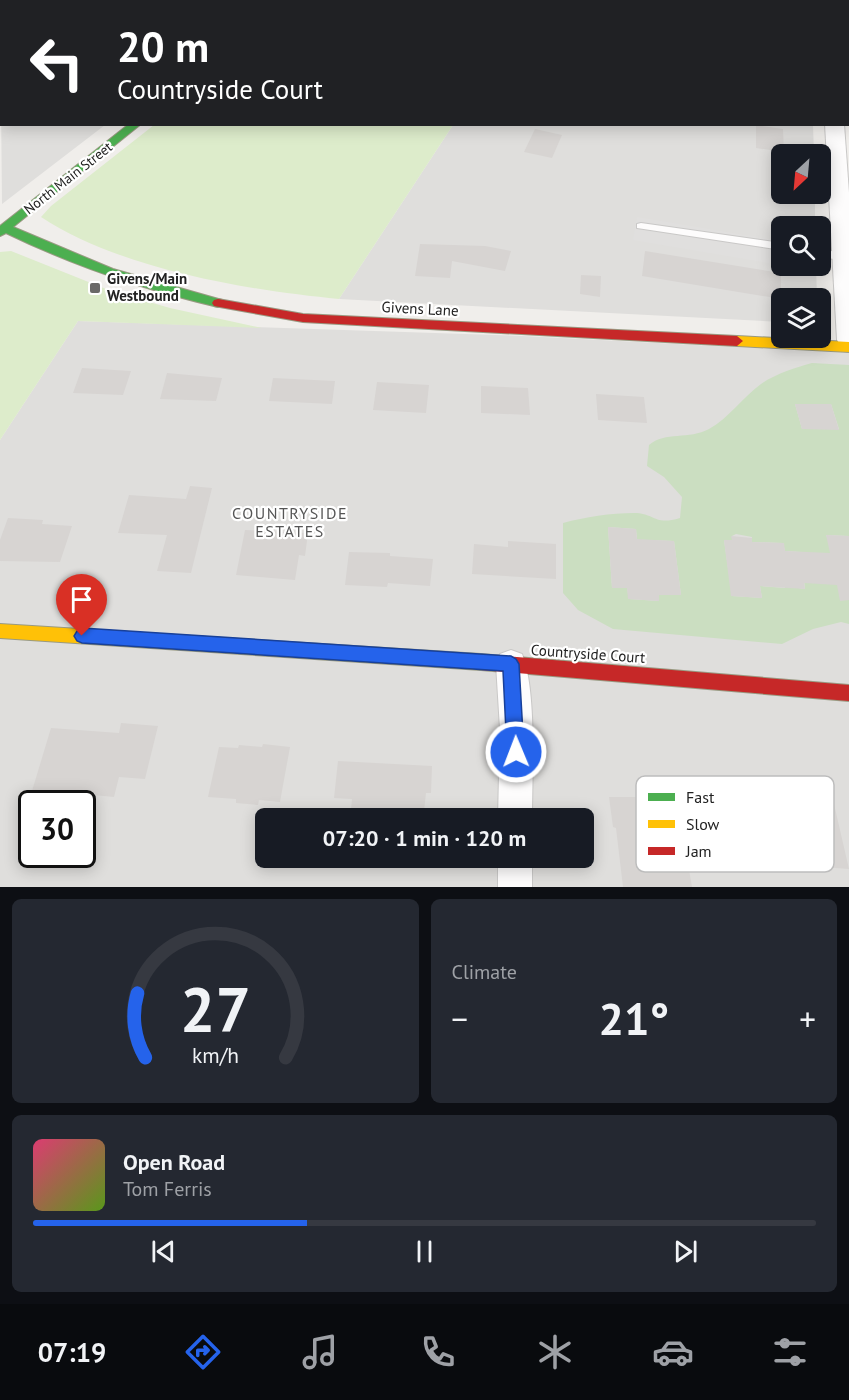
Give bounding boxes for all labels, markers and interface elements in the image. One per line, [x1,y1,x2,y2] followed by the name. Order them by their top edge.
[117,19,209,74] text: 20 m
[18,24,96,102] icon: left
[117,72,323,106] text: Countryside Court
[20,138,116,218] street label: North Main Street
[771,144,831,204] north arrow
[771,144,831,348] map controls
[771,216,831,276] button: search
[107,269,187,305] place label: Givens/Main Westbound
[88,281,102,295] marker: Givens/Main Westbound
[771,288,831,348] button: layers
[381,297,459,320] street label: Givens Lane
[232,503,348,541] district label: COUNTRYSIDE ESTATES
[56,574,107,636] pin
[65,583,98,616] icon: arrive
[530,640,646,667] street label: Countryside Court
[484,720,548,784] position arrow
[636,776,834,872] legend
[686,787,715,807] text: Fast
[18,790,96,868] speed limit sign: 30
[686,814,720,834] text: Slow
[323,824,526,852] text: 07:20 · 1 min · 120 m
[685,841,712,861] text: Jam
[452,959,517,985] text: Climate
[180,968,251,1049] text: 27
[598,989,669,1047] text: 21°
[452,997,468,1040] text: −
[799,997,816,1040] text: +
[192,1041,239,1069] text: km/h
[123,1148,225,1176] text: Open Road
[123,1176,212,1202] text: Tom Ferris
[147,1235,180,1268] icon: previous
[408,1235,441,1268] icon: pause
[669,1235,702,1268] icon: next
[182,1331,224,1373] icon: directions
[299,1331,341,1373] icon: music
[417,1331,459,1373] icon: phone
[534,1331,576,1373] icon: climate
[652,1331,694,1373] icon: car
[769,1331,811,1373] icon: filters
[38,1335,106,1369] text: 07:19

